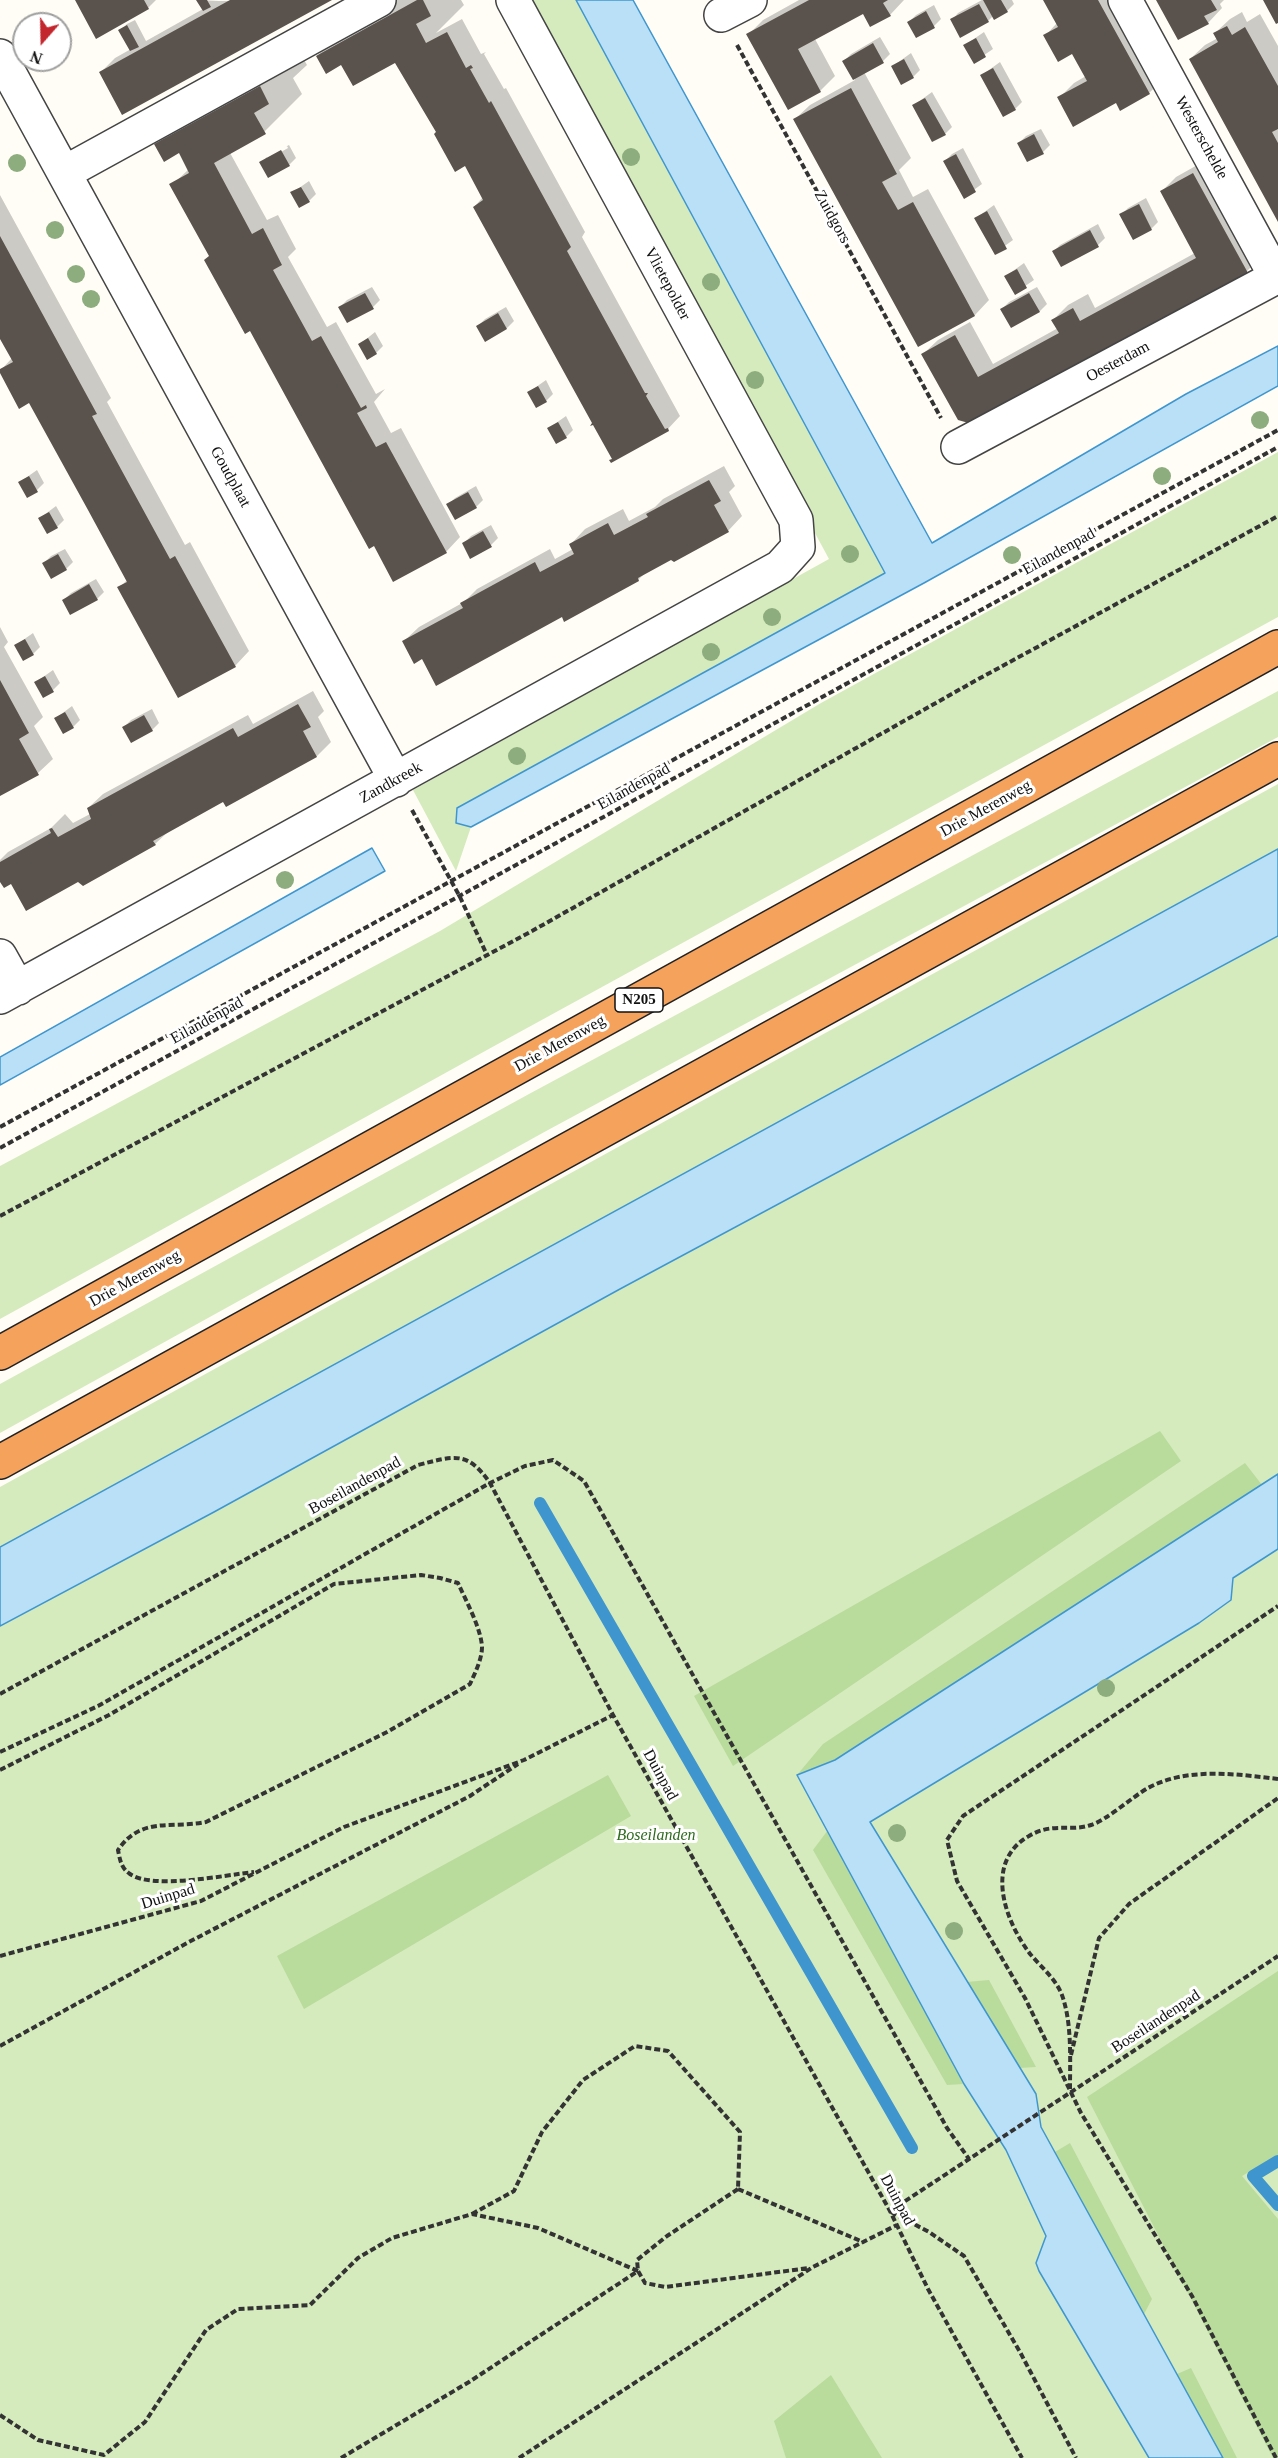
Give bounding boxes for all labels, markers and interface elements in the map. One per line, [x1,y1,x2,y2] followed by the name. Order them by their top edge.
[12,12,72,72] north arrow
[28,48,45,67] text: N
[1170,93,1232,183] street label: Westerschelde
[810,187,854,247] street label: Zuidgors
[640,244,694,324] street label: Vlietepolder
[1083,337,1153,387] street label: Oesterdam
[205,443,255,511] street label: Goudplaat
[1019,524,1099,580] street label: Eilandenpad
[356,758,426,808] street label: Zandkreek
[594,759,674,815] street label: Eilandenpad
[937,776,1035,842] street label: Drie Merenweg
[615,988,663,1012] road number: N205
[167,993,247,1049] street label: Eilandenpad
[511,1011,609,1077] street label: Drie Merenweg
[86,1246,184,1312] street label: Drie Merenweg
[306,1453,404,1519] street label: Boseilandenpad
[638,1746,682,1804] street label: Duinpad
[616,1826,696,1846] park label: Boseilanden
[139,1880,197,1914] street label: Duinpad
[1108,1986,1204,2058] street label: Boseilandenpad
[876,2171,918,2229] street label: Duinpad

